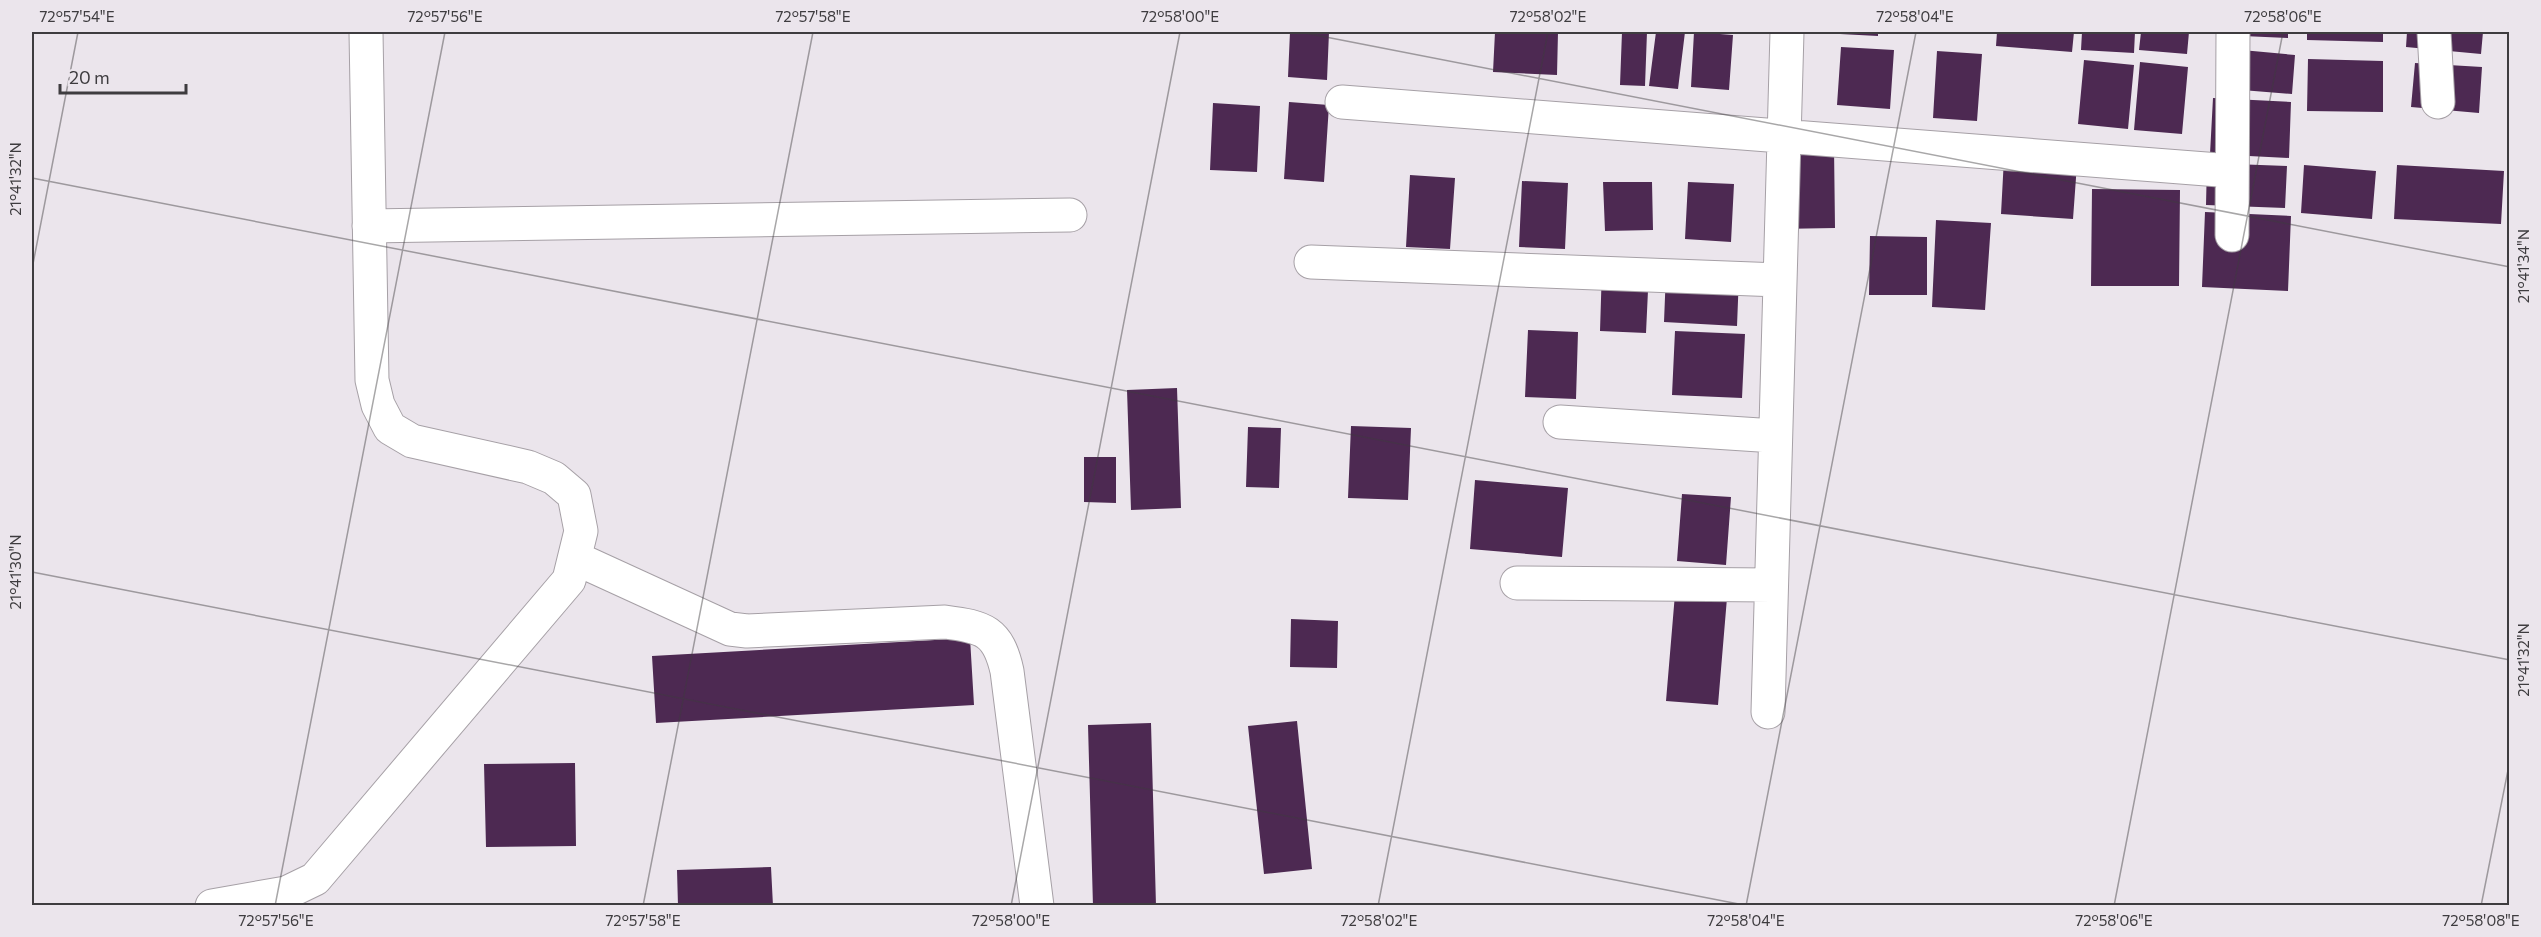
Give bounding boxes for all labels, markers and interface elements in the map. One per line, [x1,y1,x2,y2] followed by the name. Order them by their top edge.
[39,7,115,25] text: 72°57'54"E
[407,7,483,25] text: 72°57'56"E
[775,7,851,25] text: 72°57'58"E
[1141,7,1219,25] text: 72°58'00"E
[1510,7,1586,25] text: 72°58'02"E
[1876,7,1954,25] text: 72°58'04"E
[2244,7,2322,25] text: 72°58'06"E
[60,57,186,95] scale bar
[69,66,110,88] text: 20 m
[6,142,24,216] text: 21°41'32"N
[2514,229,2532,303] text: 21°41'34"N
[6,534,24,610] text: 21°41'30"N
[2514,623,2532,697] text: 21°41'32"N
[238,911,314,929] text: 72°57'56"E
[605,911,681,929] text: 72°57'58"E
[972,911,1050,929] text: 72°58'00"E
[1341,911,1417,929] text: 72°58'02"E
[1707,911,1785,929] text: 72°58'04"E
[2075,911,2153,929] text: 72°58'06"E
[2442,911,2520,929] text: 72°58'08"E

